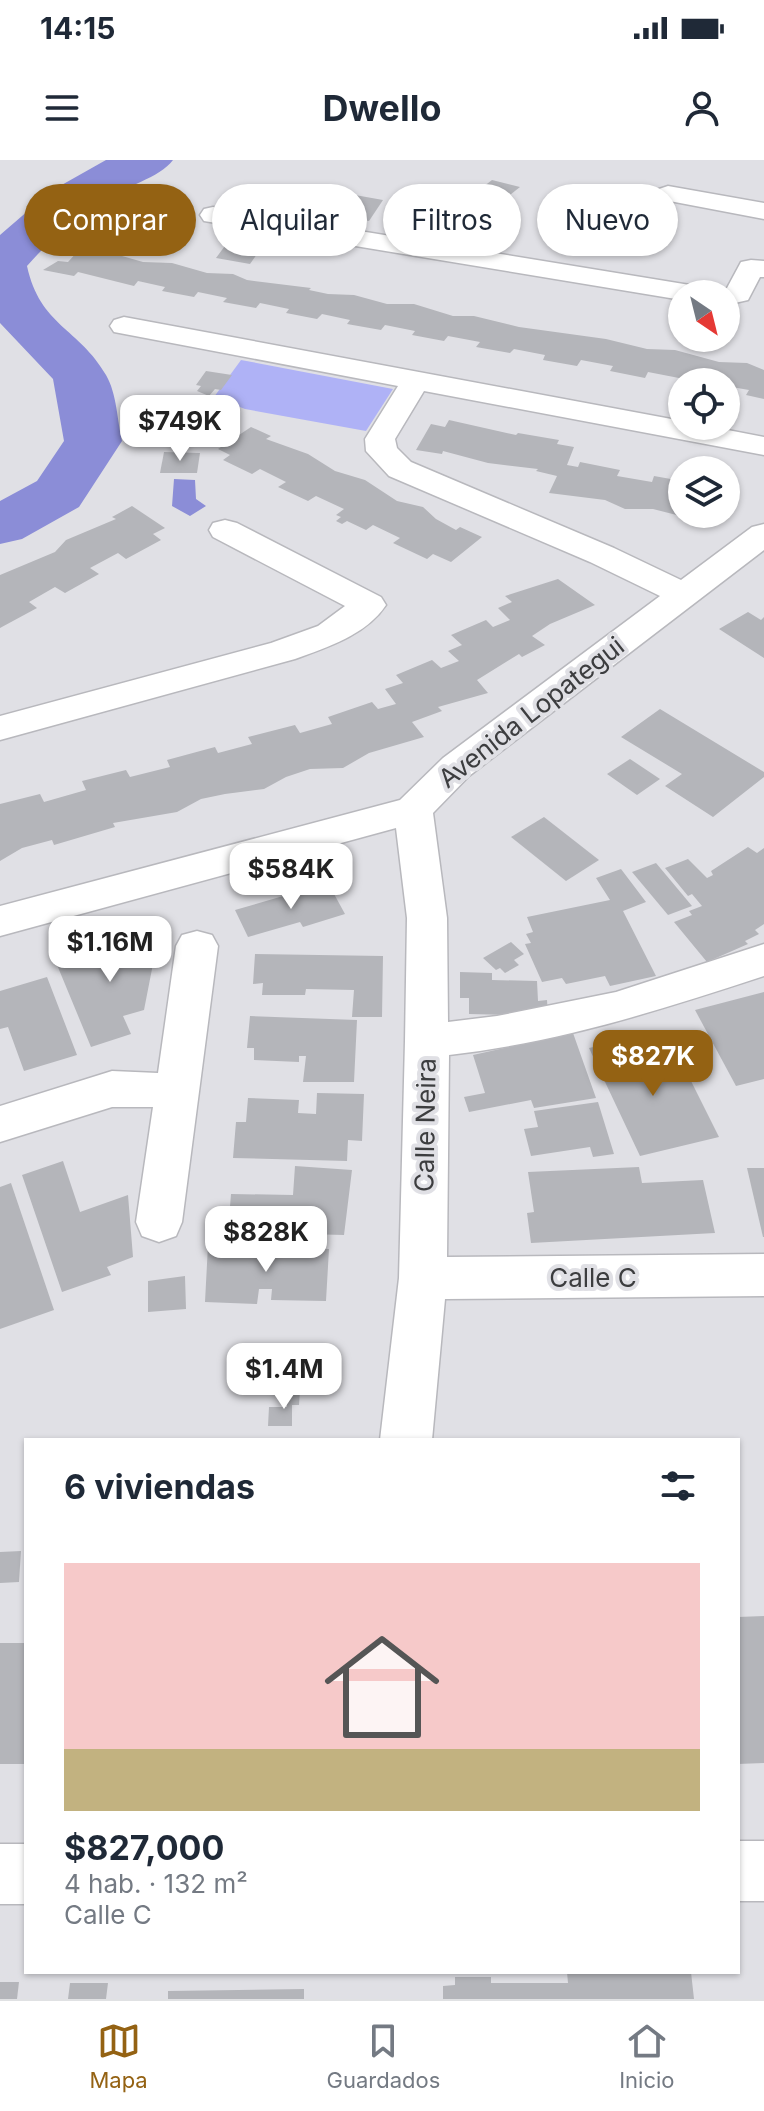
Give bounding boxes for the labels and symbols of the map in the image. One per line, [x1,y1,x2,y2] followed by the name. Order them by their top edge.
[668,280,740,352] north arrow
[124,395,236,463] pin: $749K
[432,630,630,794] street label: Avenida Lopategui
[235,843,347,911] pin: $584K
[45,916,175,984] pin: $1.16M
[597,1030,709,1098] pin: $827K
[408,1058,442,1192] street label: Calle Neira
[210,1206,322,1274] pin: $828K
[549,1262,637,1293] street label: Calle C
[228,1343,340,1411] pin: $1.4M

